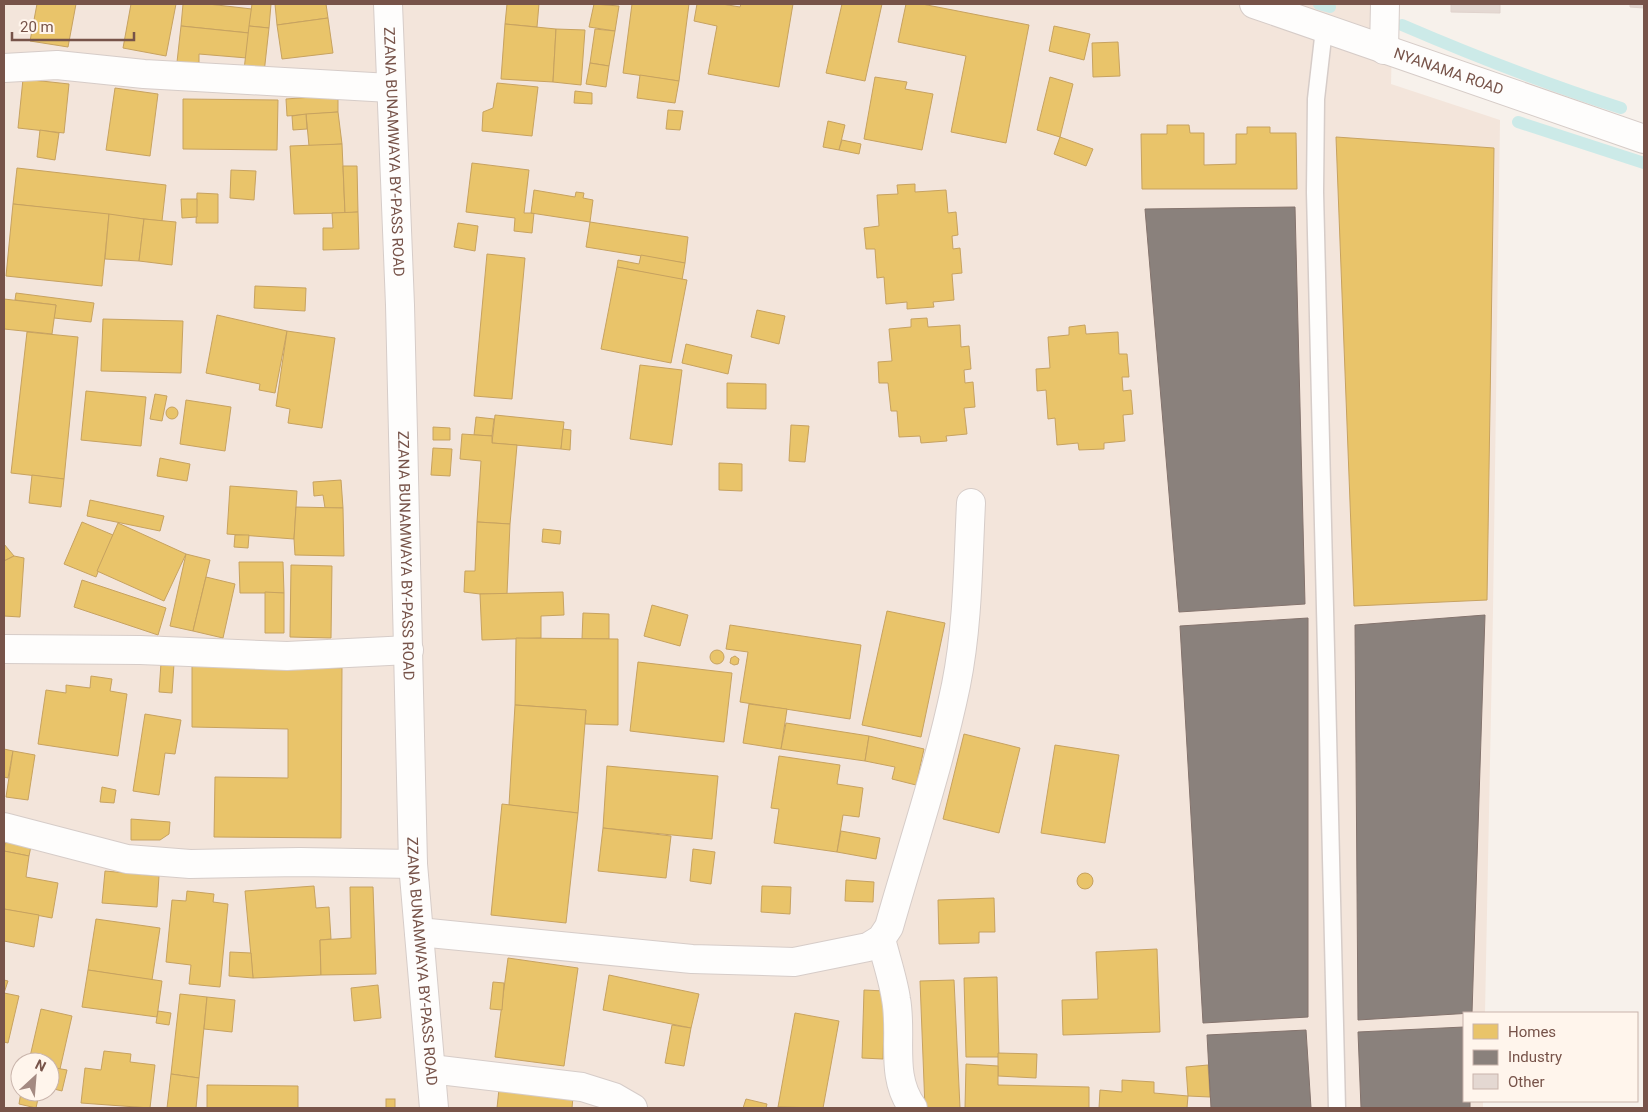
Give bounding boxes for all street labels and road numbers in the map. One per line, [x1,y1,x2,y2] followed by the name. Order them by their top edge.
[380,27,408,277] street label: ZZANA BUNAMWAYA BY-PASS ROAD
[1391,44,1506,99] street label: NYANAMA ROAD
[394,431,418,681] street label: ZZANA BUNAMWAYA BY-PASS ROAD
[403,837,441,1086] street label: ZZANA BUNAMWAYA BY-PASS ROAD

